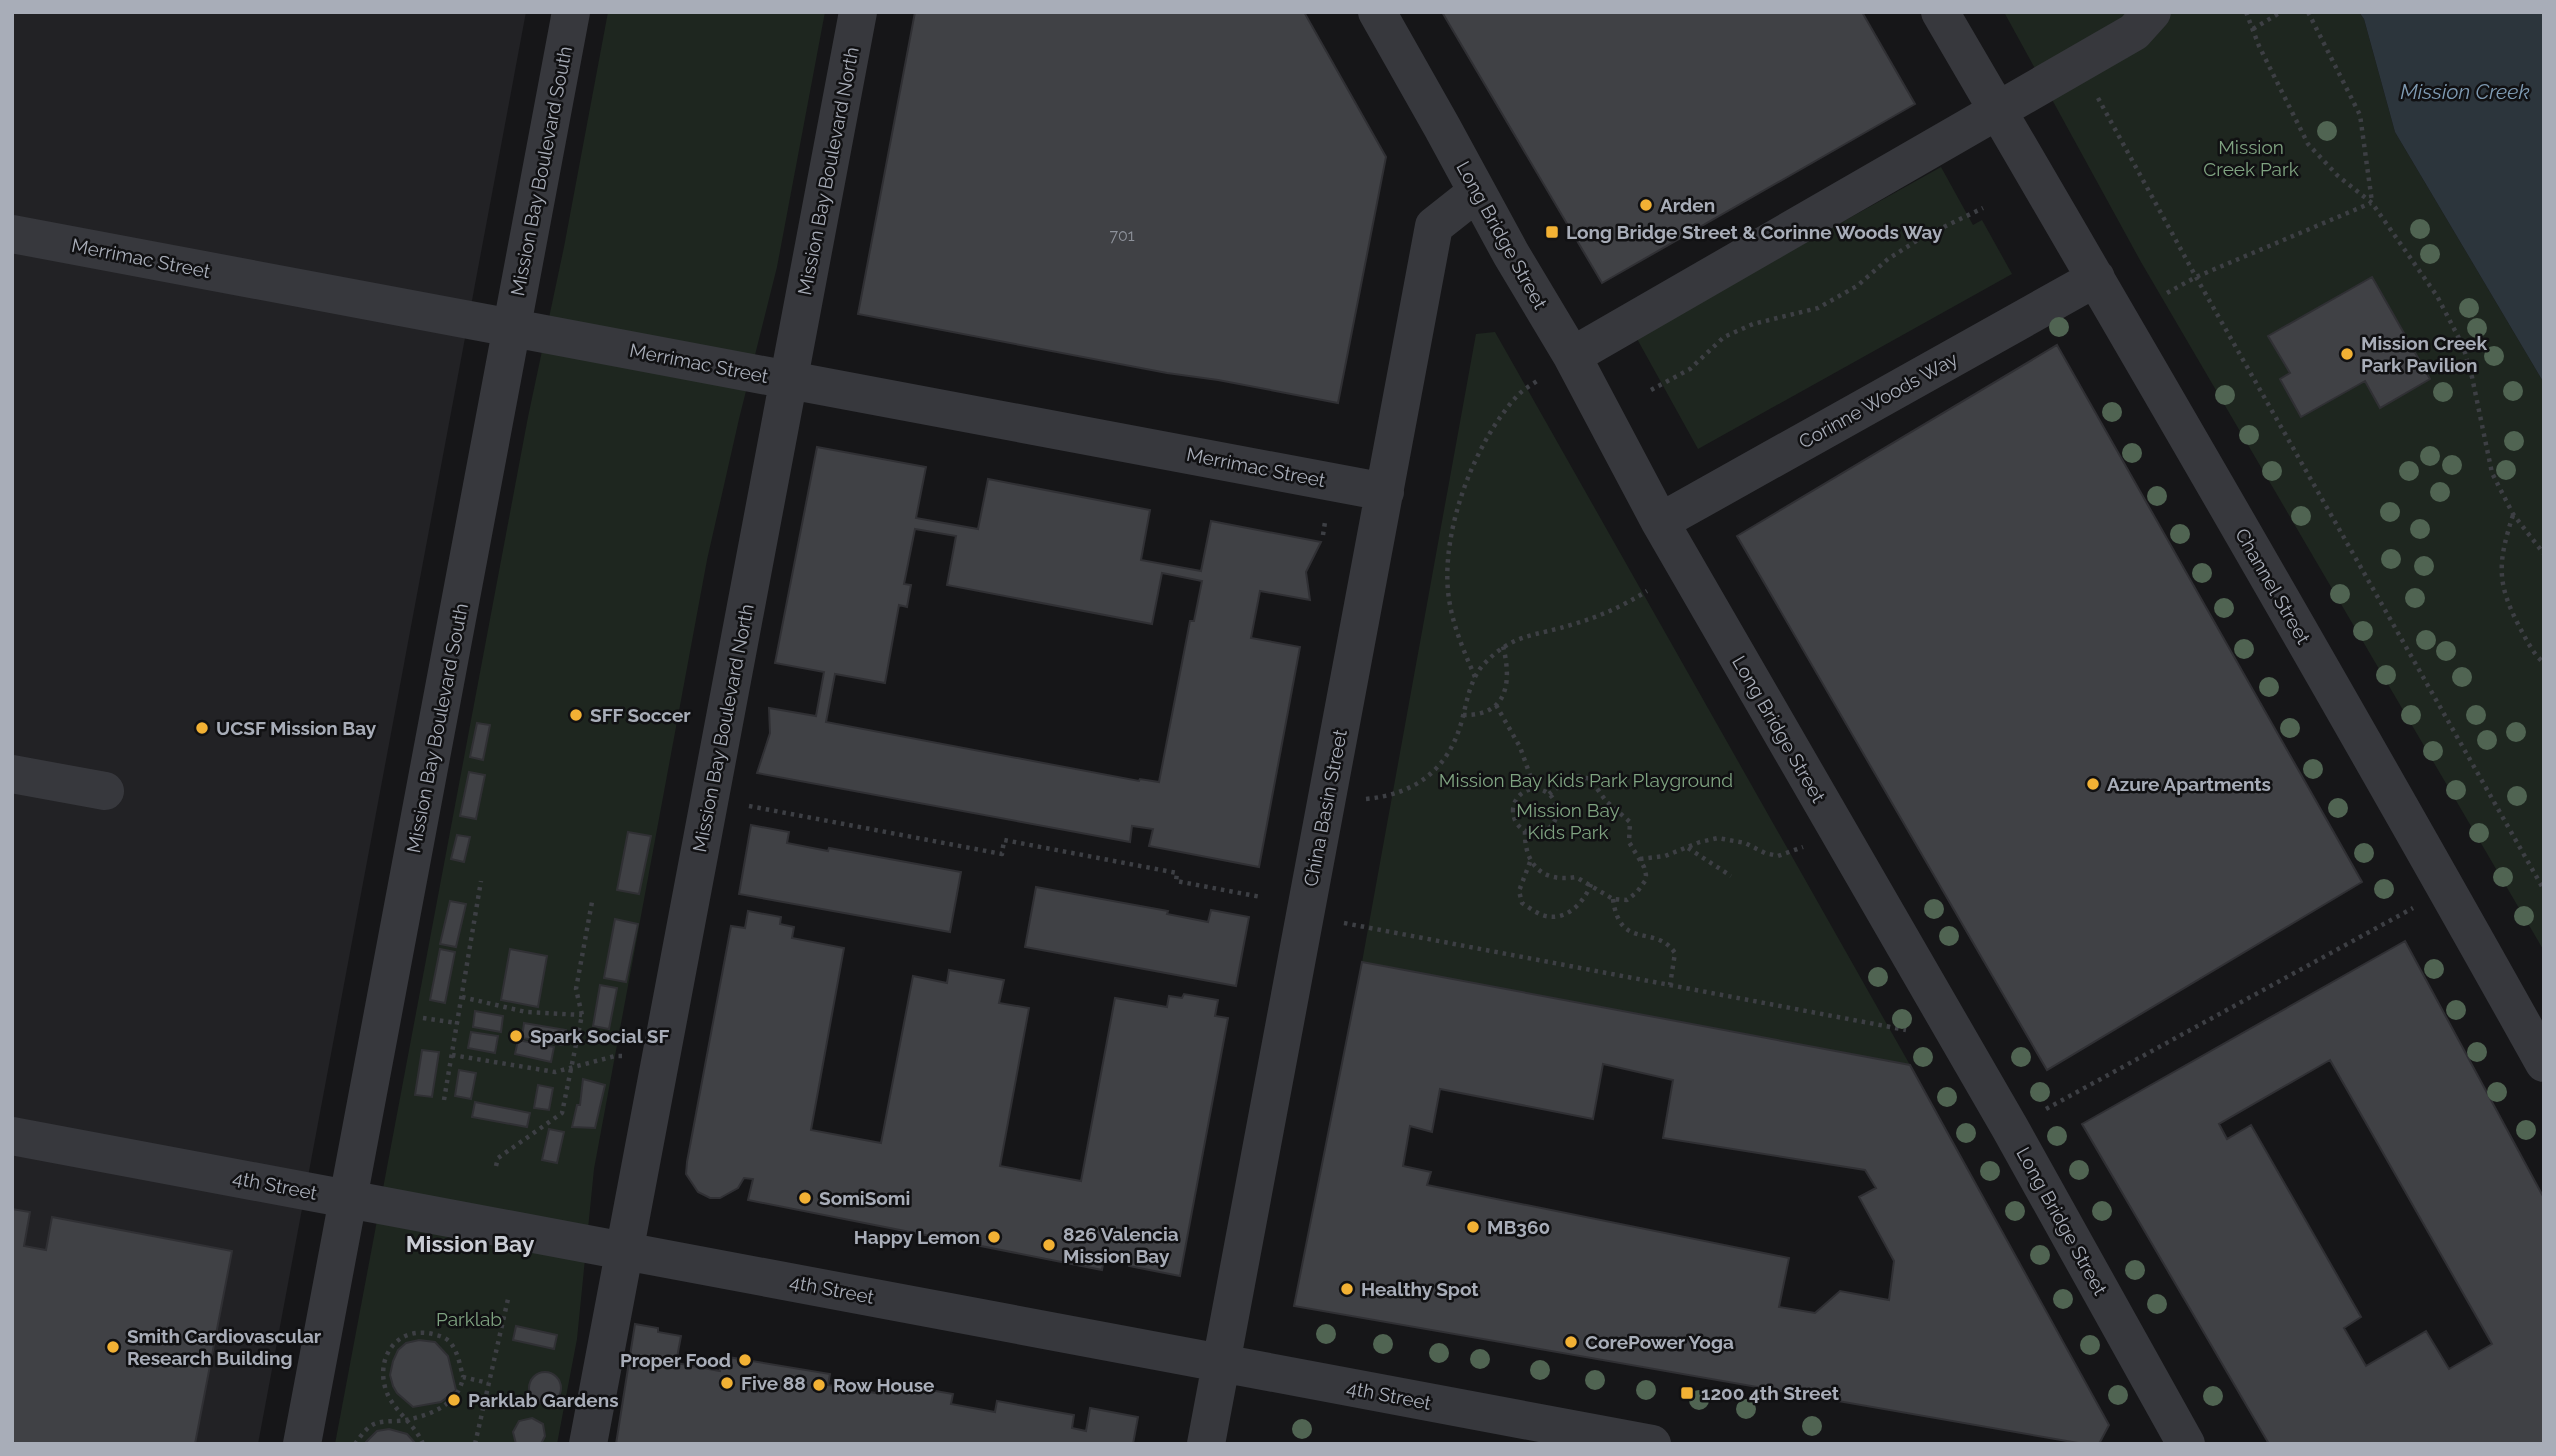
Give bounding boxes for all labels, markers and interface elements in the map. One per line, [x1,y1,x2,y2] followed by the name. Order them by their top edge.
[506,44,576,298] street label: Mission Bay Boulevard South
[793,45,863,297] street label: Mission Bay Boulevard North
[2400,79,2530,104] water label: Mission Creek
[2203,136,2299,180] park label: Mission Creek Park
[1452,157,1552,313] street label: Long Bridge Street
[1660,194,1715,216] place label: Arden
[1638,197,1654,213] marker: Arden
[1566,221,1943,243] place label: Long Bridge Street & Corinne Woods Way
[1544,224,1560,240] marker: Long Bridge Street & Corinne Woods Way
[1109,226,1135,245] house number: 701
[70,234,213,282] street label: Merrimac Street
[2361,332,2487,376] place label: Mission Creek Park Pavilion
[628,339,771,387] street label: Merrimac Street
[2339,346,2355,362] marker: Mission Creek Park Pavilion
[1795,347,1961,453] street label: Corinne Woods Way
[1185,443,1328,491] street label: Merrimac Street
[2231,524,2315,648] street label: Channel Street
[402,601,472,855] street label: Mission Bay Boulevard South
[688,602,758,854] street label: Mission Bay Boulevard North
[1728,652,1830,807] street label: Long Bridge Street
[590,704,691,726] place label: SFF Soccer
[568,707,584,723] marker: SFF Soccer
[216,717,377,739] place label: UCSF Mission Bay
[194,720,210,736] marker: UCSF Mission Bay
[1299,727,1351,888] street label: China Basin Street
[1439,769,1733,791] park label: Mission Bay Kids Park Playground
[2107,773,2271,795] place label: Azure Apartments
[2085,776,2101,792] marker: Azure Apartments
[1516,799,1620,843] park label: Mission Bay Kids Park
[530,1025,669,1047] place label: Spark Social SF
[508,1028,524,1044] marker: Spark Social SF
[2012,1143,2112,1299] street label: Long Bridge Street
[231,1166,320,1204] street label: 4th Street
[819,1187,910,1209] place label: SomiSomi
[797,1190,813,1206] marker: SomiSomi
[1487,1216,1550,1238] place label: MB360
[1465,1219,1481,1235] marker: MB360
[1063,1223,1179,1267] place label: 826 Valencia Mission Bay
[854,1226,980,1248] place label: Happy Lemon
[986,1229,1002,1245] marker: Happy Lemon
[406,1230,535,1257] district label: Mission Bay
[1041,1237,1057,1253] marker: 826 Valencia Mission Bay
[788,1270,877,1308] street label: 4th Street
[1361,1278,1479,1300] place label: Healthy Spot
[1339,1281,1355,1297] marker: Healthy Spot
[436,1308,502,1330] park label: Parklab
[127,1325,322,1369] place label: Smith Cardiovascular Research Building
[1585,1331,1734,1353] place label: CorePower Yoga
[1563,1334,1579,1350] marker: CorePower Yoga
[105,1339,121,1355] marker: Smith Cardiovascular Research Building
[620,1349,731,1371] place label: Proper Food
[737,1352,753,1368] marker: Proper Food
[741,1372,806,1394] place label: Five 88
[833,1374,934,1396] place label: Row House
[719,1375,735,1391] marker: Five 88
[1345,1376,1434,1414] street label: 4th Street
[811,1377,827,1393] marker: Row House
[1701,1382,1840,1404] place label: 1200 4th Street
[1679,1385,1695,1401] marker: 1200 4th Street
[468,1389,619,1411] place label: Parklab Gardens
[446,1392,462,1408] marker: Parklab Gardens

